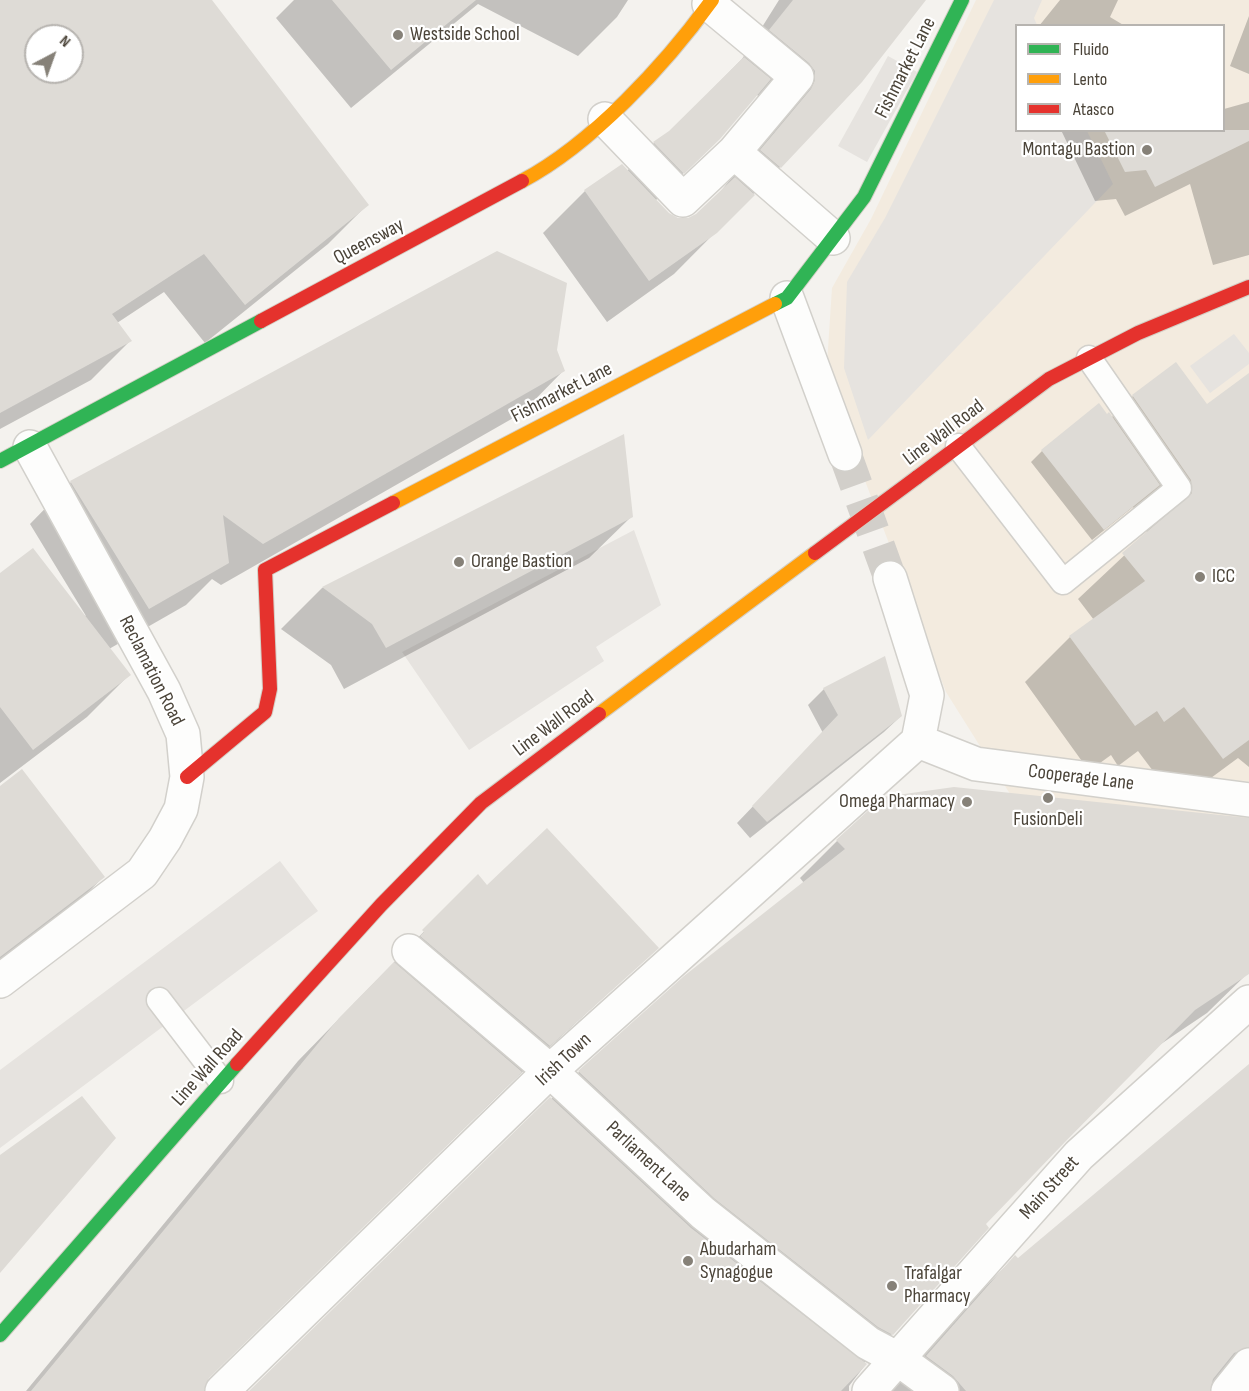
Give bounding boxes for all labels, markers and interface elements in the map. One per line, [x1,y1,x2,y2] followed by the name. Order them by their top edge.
[870,14,942,122] street label: Fishmarket Lane
[410,23,520,47] place label: Westside School
[24,24,84,84] north arrow
[1015,24,1225,132] legend
[391,28,405,42] marker: Westside School
[55,32,74,52] text: N
[1073,39,1109,60] text: Fluido
[1073,69,1107,90] text: Lento
[1073,99,1114,120] text: Atasco
[1022,138,1135,162] place label: Montagu Bastion
[1140,143,1154,157] marker: Montagu Bastion
[330,213,408,271] street label: Queensway
[508,357,616,429] street label: Fishmarket Lane
[899,395,989,471] street label: Line Wall Road
[471,550,572,574] place label: Orange Bastion
[452,555,466,569] marker: Orange Bastion
[1212,565,1235,589] place label: ICC
[1193,570,1207,584] marker: ICC
[113,612,189,730] street label: Reclamation Road
[509,686,599,762] street label: Line Wall Road
[1027,760,1135,796] street label: Cooperage Lane
[839,790,955,814] place label: Omega Pharmacy
[1041,791,1055,805] marker: FusionDeli
[960,795,974,809] marker: Omega Pharmacy
[1013,808,1083,832] place label: FusionDeli
[167,1025,249,1111] street label: Line Wall Road
[531,1028,597,1092] street label: Irish Town
[600,1116,696,1208] street label: Parliament Lane
[1015,1151,1085,1225] street label: Main Street
[700,1238,776,1285] place label: Abudarham Synagogue
[681,1254,695,1268] marker: Abudarham Synagogue
[904,1262,971,1309] place label: Trafalgar Pharmacy
[885,1279,899,1293] marker: Trafalgar Pharmacy

